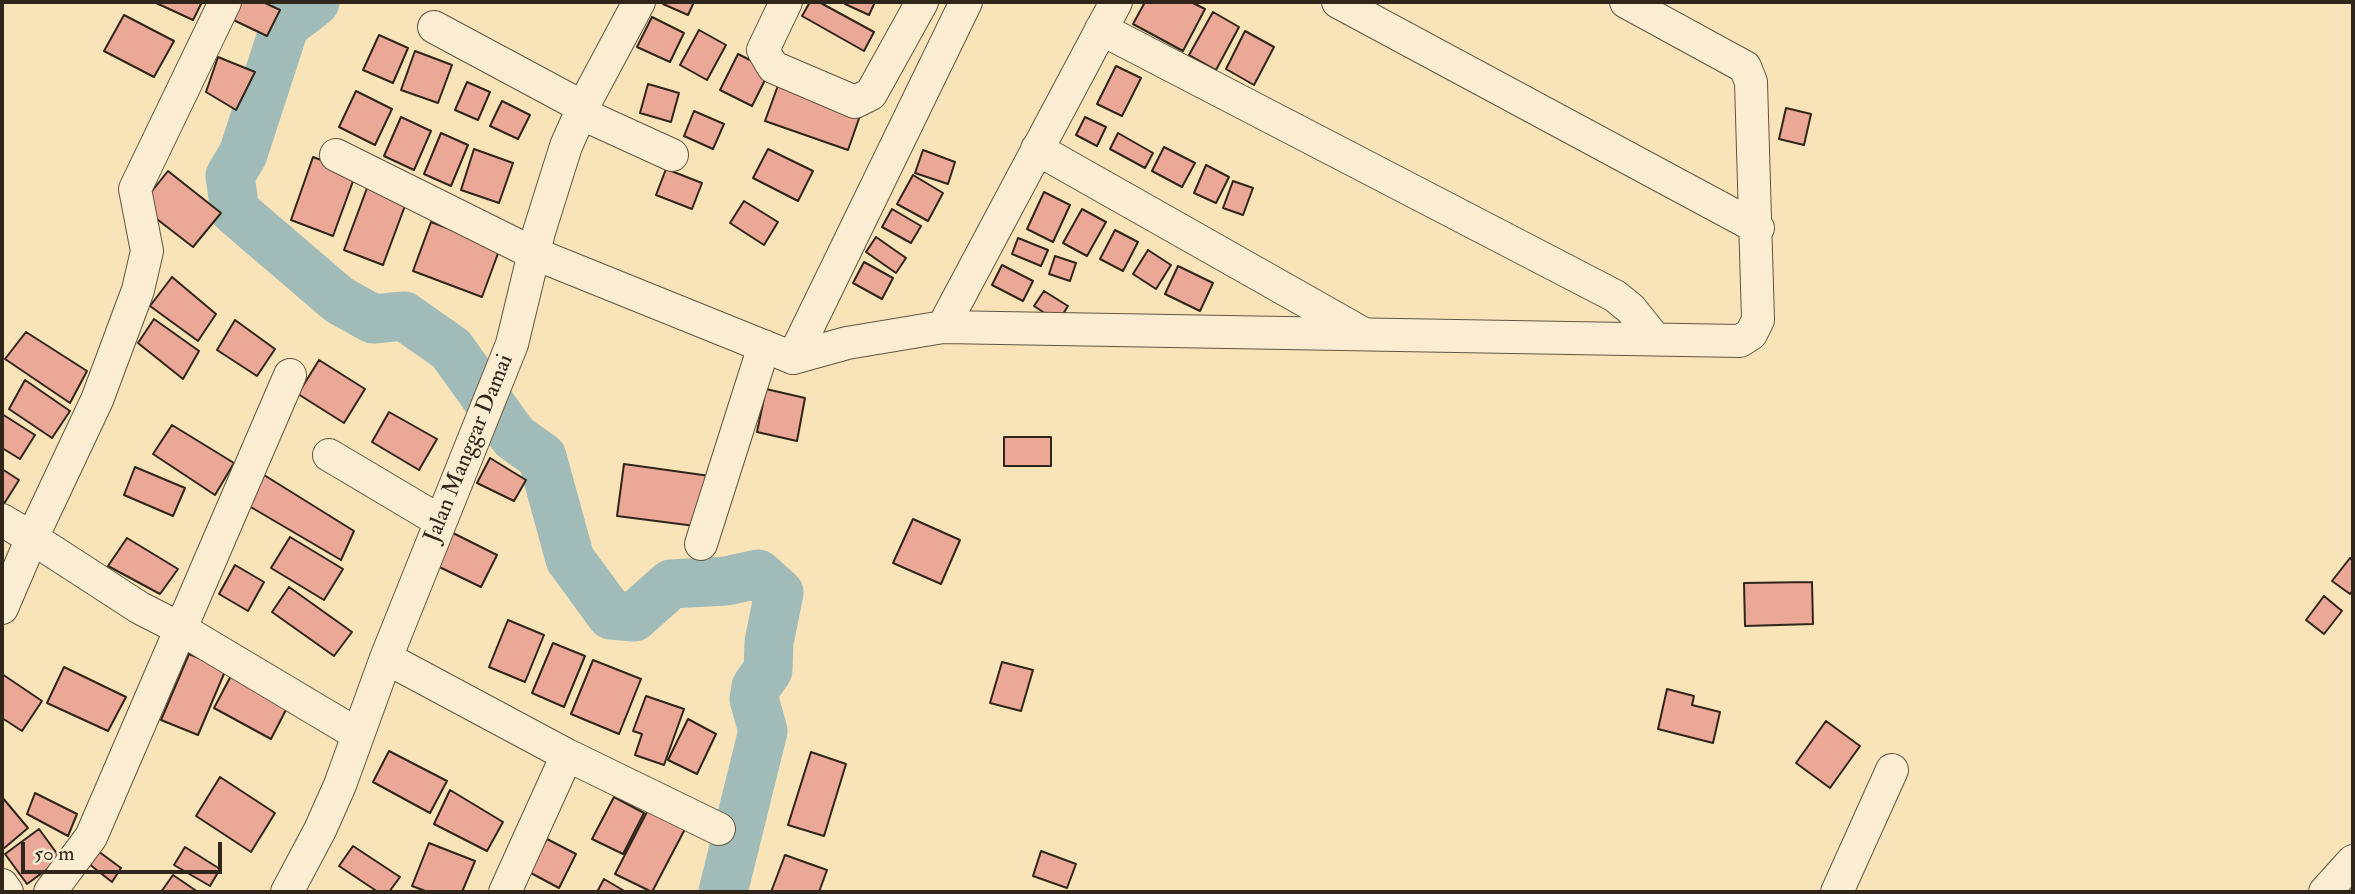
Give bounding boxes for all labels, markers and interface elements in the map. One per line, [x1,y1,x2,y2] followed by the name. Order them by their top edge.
[420,351,520,547] street label: Jalan Manggar Damai
[24,828,226,872] scale bar
[34,840,75,867] text: 50 m

